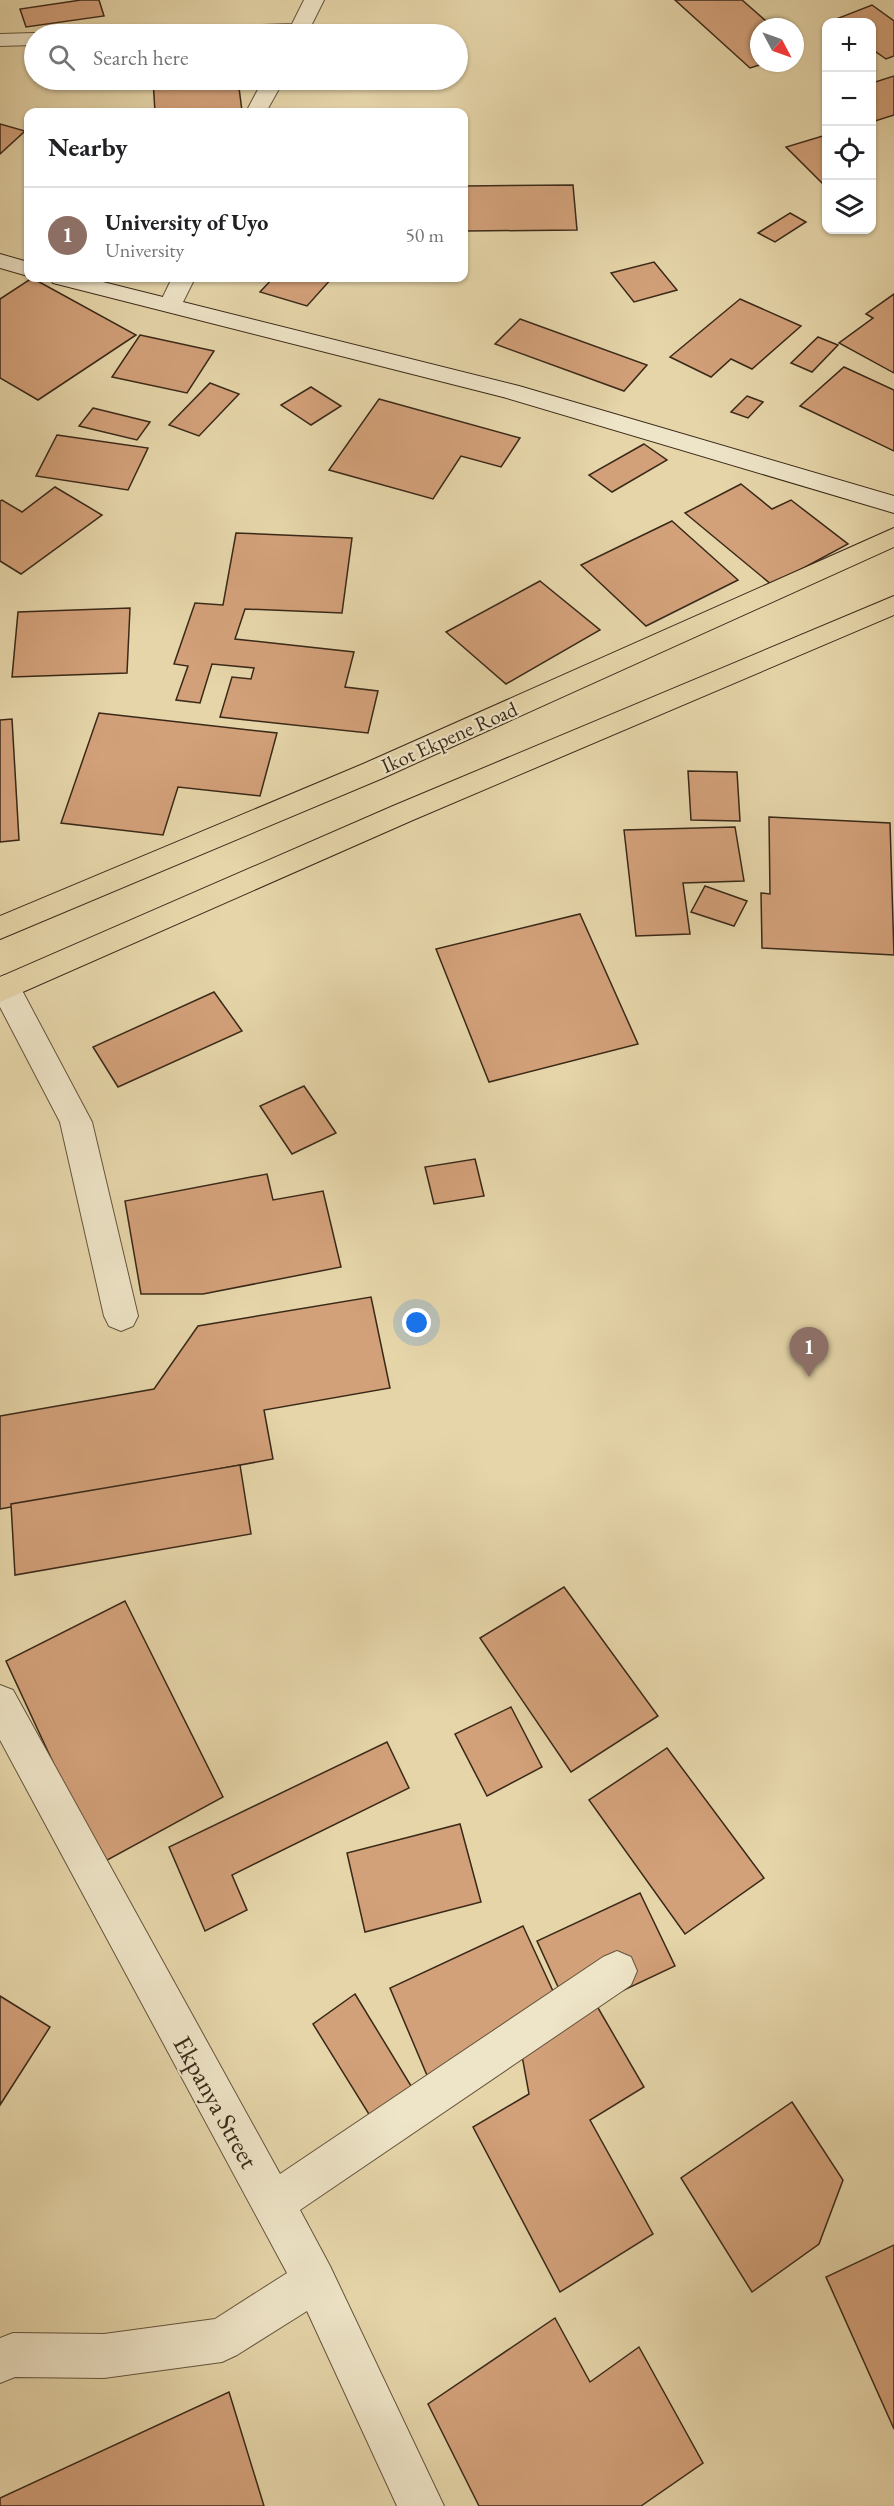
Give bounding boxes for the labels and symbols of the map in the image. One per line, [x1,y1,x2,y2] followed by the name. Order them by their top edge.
[750,18,804,72] north arrow
[377,695,522,779] street label: Ikot Ekpene Road
[402,1308,431,1337] your location
[790,1328,828,1377] pin: 1
[166,2030,266,2174] street label: Ekpanya Street

